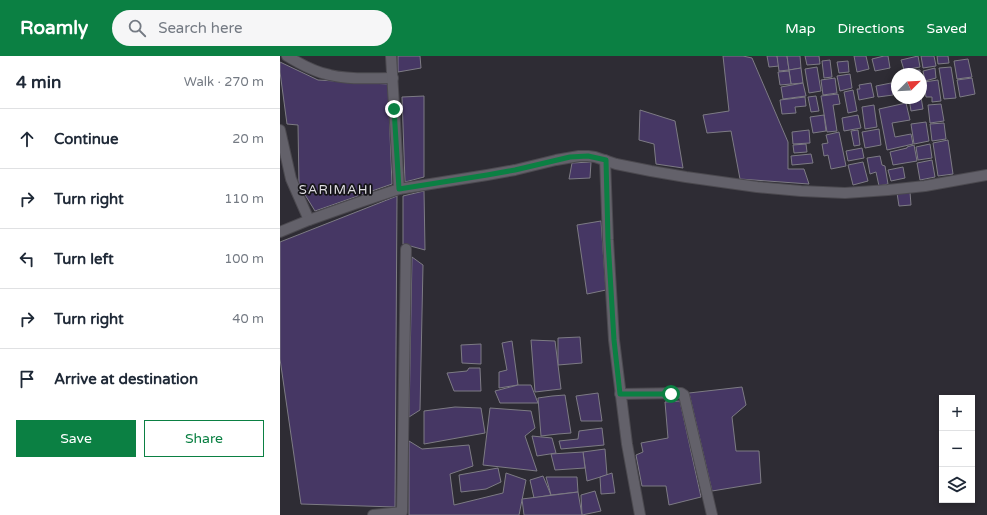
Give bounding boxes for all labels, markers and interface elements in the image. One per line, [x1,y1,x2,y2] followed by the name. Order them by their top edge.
[112,10,392,46] search box
[20,17,88,39] text: Roamly
[126,17,148,39] icon: search
[158,19,243,37] text: Search here
[785,20,816,37] text: Map
[838,20,905,37] text: Directions
[927,20,967,37] text: Saved
[891,68,927,104] north arrow
[16,72,61,93] text: 4 min
[184,74,264,90] text: Walk · 270 m
[385,100,403,118] route end
[16,128,38,150] icon: ahead
[54,130,118,148] text: Continue
[232,131,264,147] text: 20 m
[299,182,373,198] district label: SARIMAHI
[16,188,38,210] icon: right
[54,190,124,208] text: Turn right
[224,191,264,207] text: 110 m
[16,248,38,270] icon: left
[54,250,114,268] text: Turn left
[224,251,264,267] text: 100 m
[16,308,38,330] icon: right
[54,310,124,328] text: Turn right
[232,311,264,327] text: 40 m
[16,368,38,390] icon: arrive
[54,370,198,388] text: Arrive at destination
[662,385,680,403] route start
[939,395,975,503] map controls
[939,395,975,431] button: +
[16,420,136,457] button: Save
[144,420,264,457] button: Share
[939,431,975,467] button: −
[939,467,975,503] button: layers

